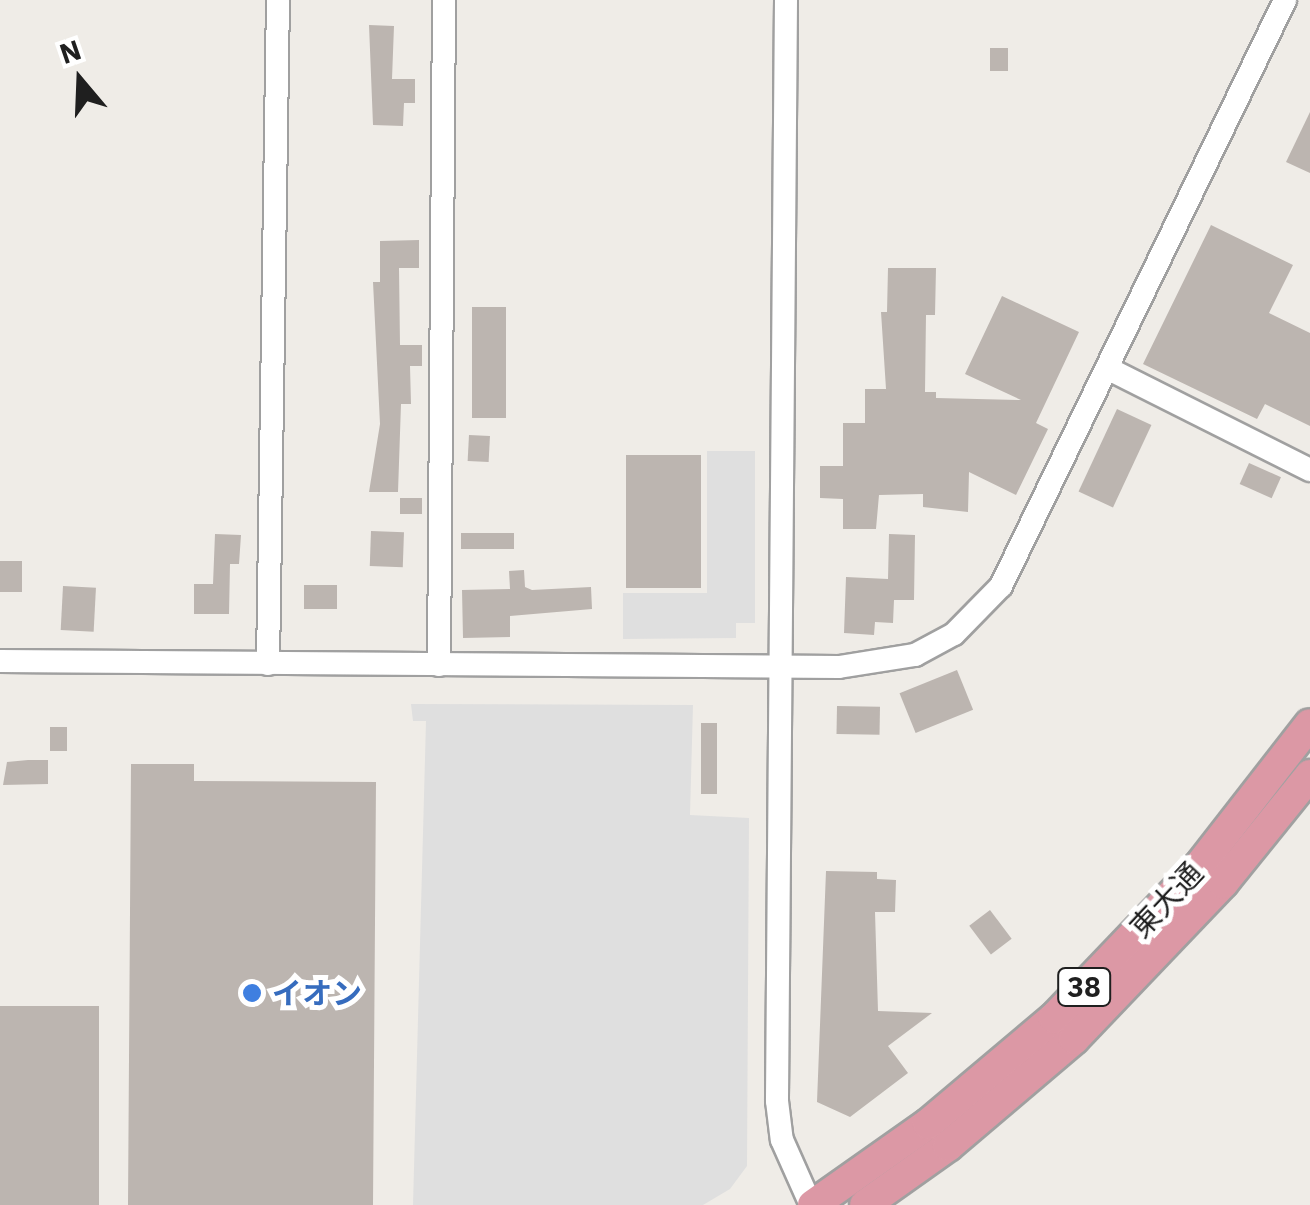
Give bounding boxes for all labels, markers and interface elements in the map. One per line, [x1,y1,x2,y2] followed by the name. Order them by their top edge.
[30,30,130,130] north arrow
[54,30,86,72] text: N
[1122,855,1210,945] street label: 東大通
[1056,964,1112,1010] road number: 38
[272,975,362,1011] place label: イオン
[241,982,263,1004] marker: イオン

